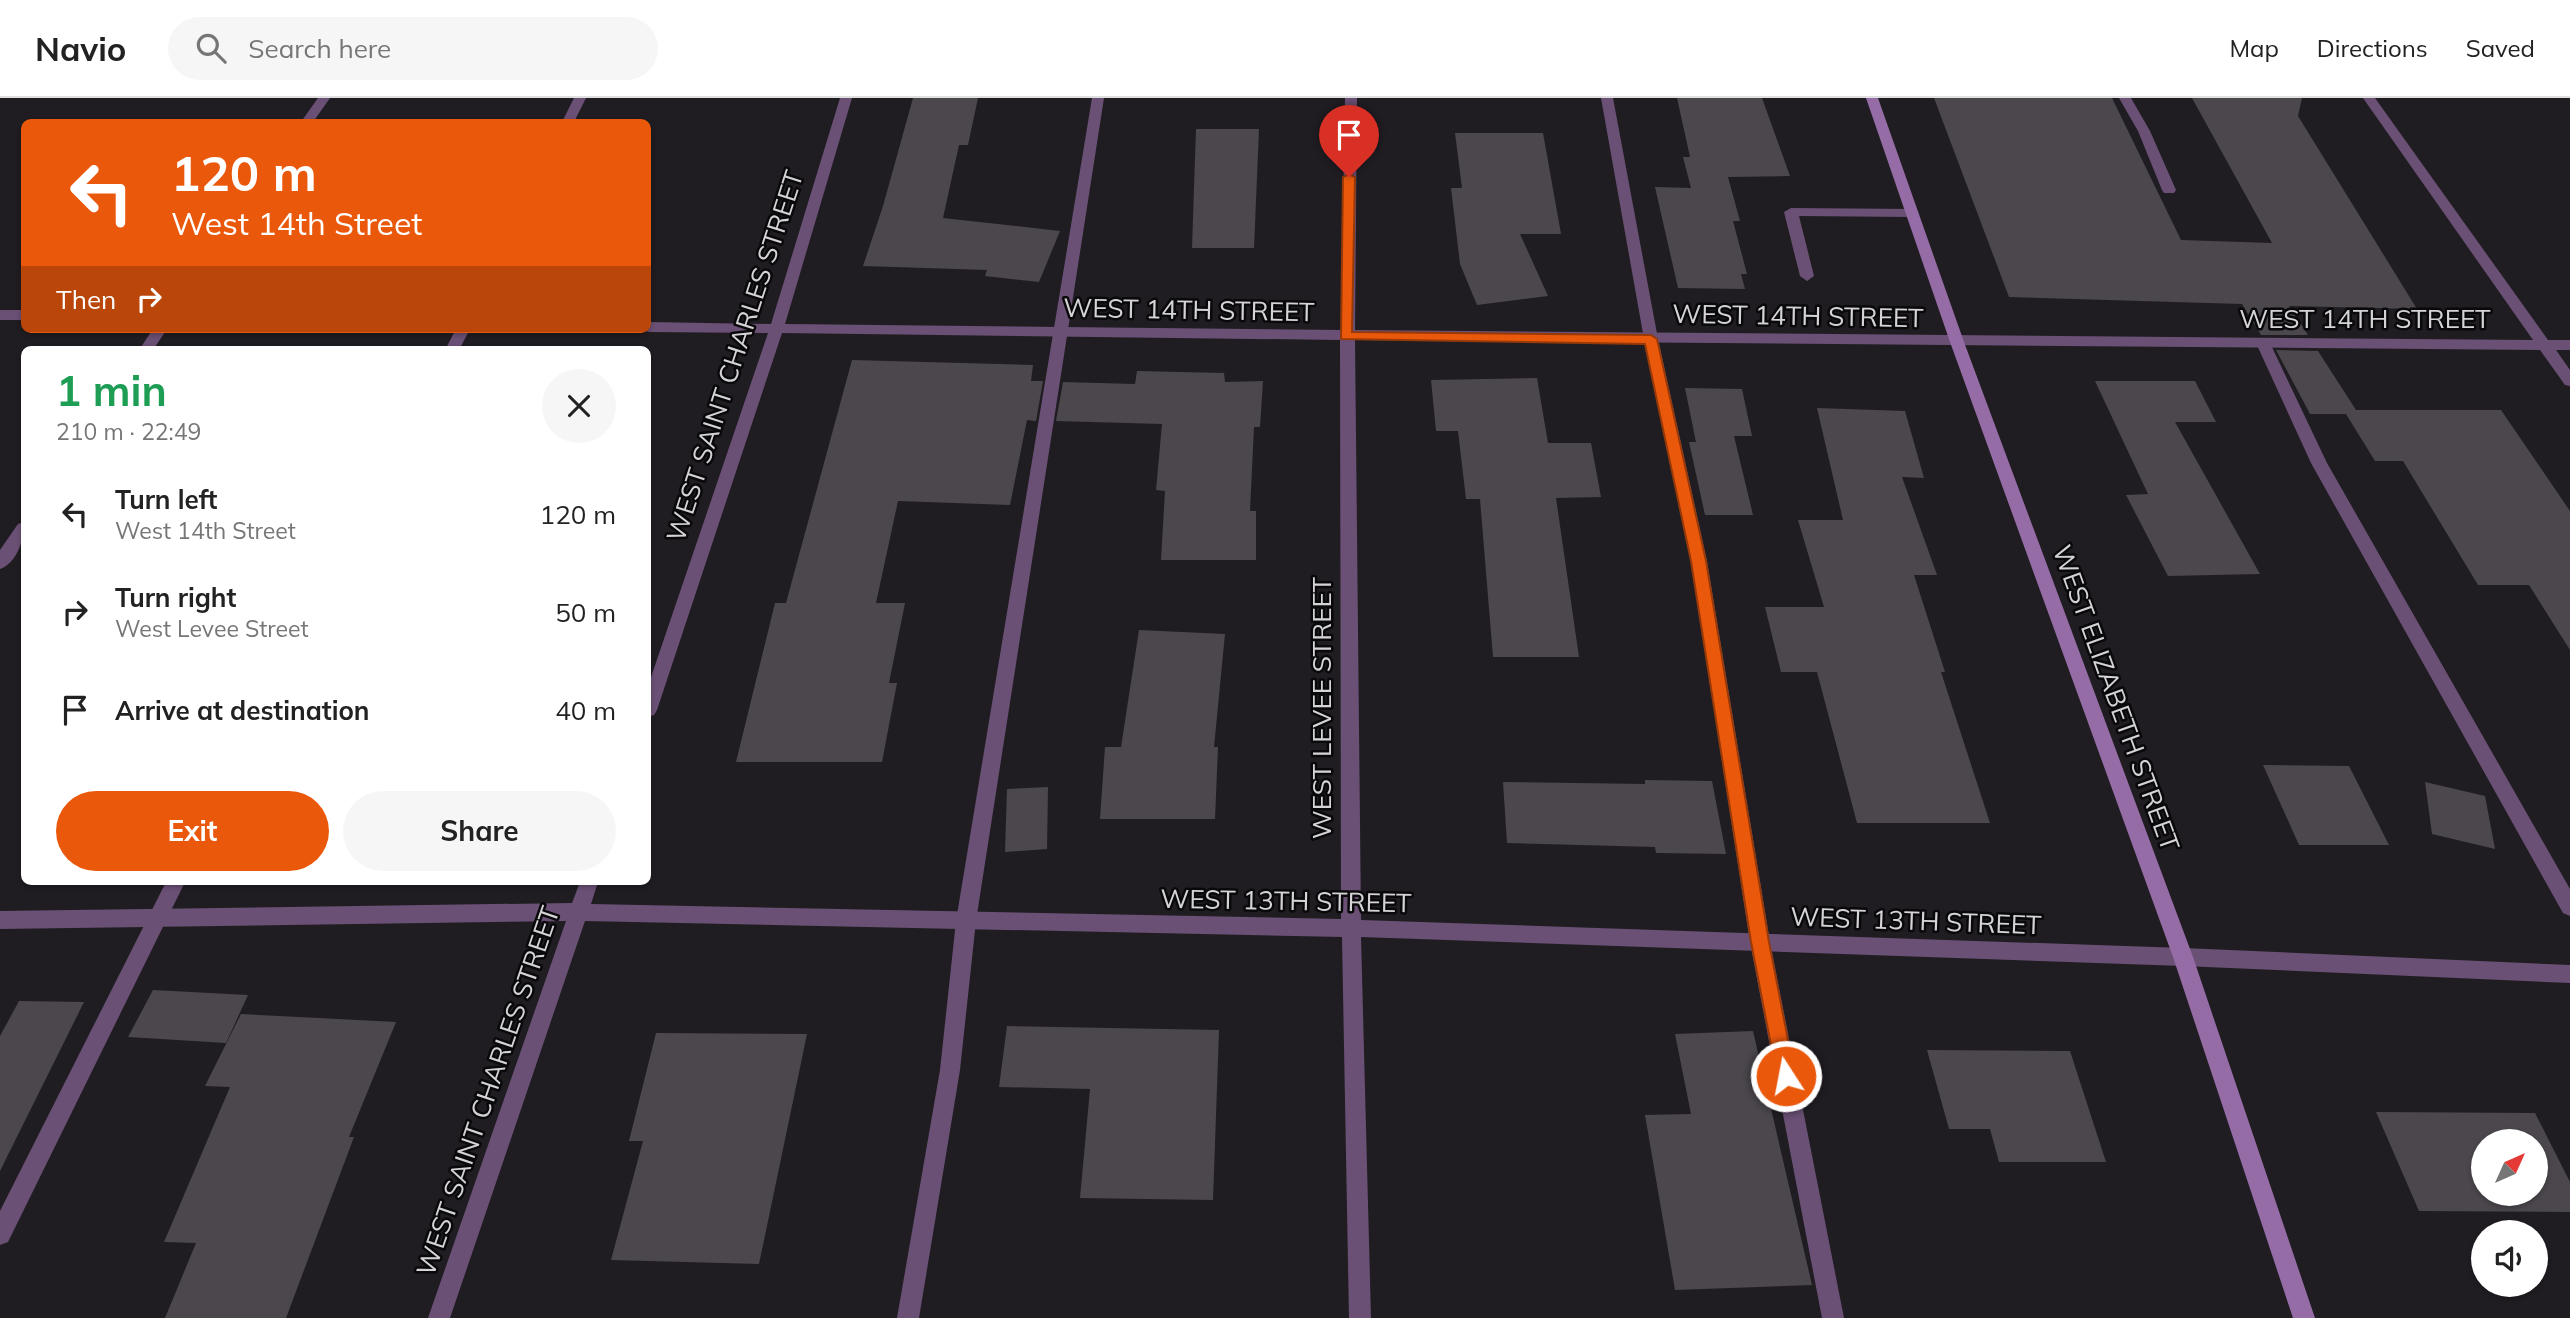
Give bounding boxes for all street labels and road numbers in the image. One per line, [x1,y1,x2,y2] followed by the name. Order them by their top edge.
[659,166,810,546] street label: WEST SAINT CHARLES STREET
[1063,291,1315,328] street label: WEST 14TH STREET
[1672,297,1924,334] street label: WEST 14TH STREET
[2239,302,2491,335] street label: WEST 14TH STREET
[2046,540,2187,856] street label: WEST ELIZABETH STREET
[1305,576,1338,839] street label: WEST LEVEE STREET
[1160,882,1412,919] street label: WEST 13TH STREET
[1790,900,2042,941] street label: WEST 13TH STREET
[409,901,566,1280] street label: WEST SAINT CHARLES STREET

